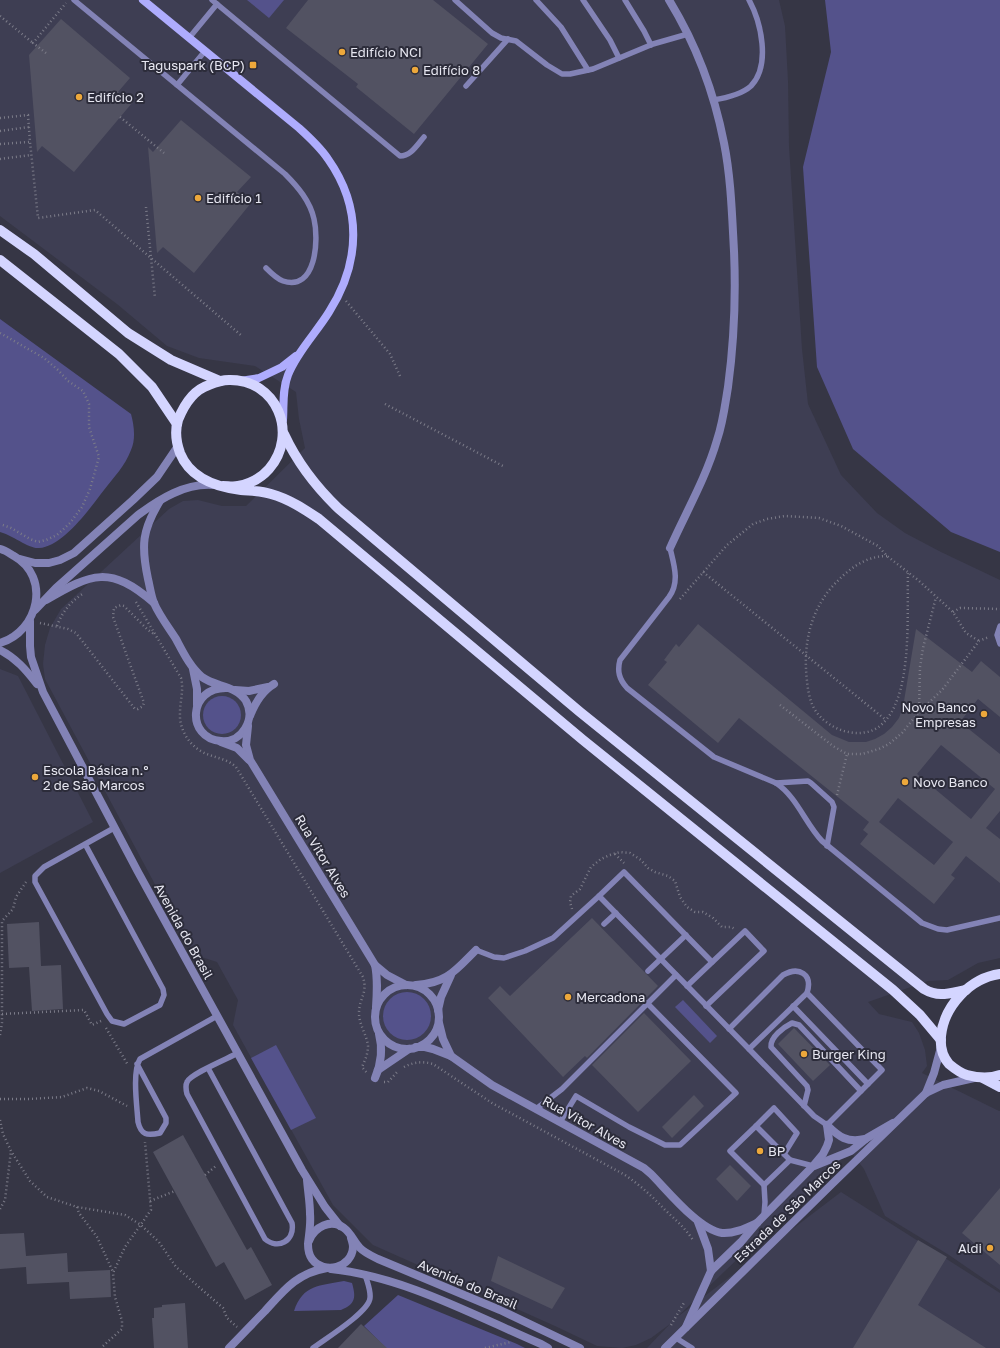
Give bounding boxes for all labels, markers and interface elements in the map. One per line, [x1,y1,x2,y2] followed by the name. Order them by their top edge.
[350,44,422,60] place label: Edifício NCI
[337,47,347,57] marker: Edifício NCI
[141,57,245,73] place label: Taguspark (BCP)
[248,60,258,70] marker: Taguspark (BCP)
[423,62,480,78] place label: Edifício 8
[410,65,420,75] marker: Edifício 8
[87,89,144,105] place label: Edifício 2
[74,92,84,102] marker: Edifício 2
[206,190,261,206] place label: Edifício 1
[193,193,203,203] marker: Edifício 1
[902,699,976,730] place label: Novo Banco Empresas
[979,709,989,719] marker: Novo Banco Empresas
[43,762,148,793] place label: Escola Básica n.º 2 de São Marcos
[30,772,40,782] marker: Escola Básica n.º 2 de São Marcos
[913,774,988,790] place label: Novo Banco
[900,777,910,787] marker: Novo Banco
[292,811,354,901] street label: Rua Vitor Alves
[151,880,217,982] street label: Avenida do Brasil
[576,989,645,1005] place label: Mercadona
[563,992,573,1002] marker: Mercadona
[812,1046,886,1062] place label: Burger King
[799,1049,809,1059] marker: Burger King
[540,1092,630,1152] street label: Rua Vitor Alves
[768,1143,785,1159] place label: BP
[755,1146,765,1156] marker: BP
[730,1156,844,1266] street label: Estrada de São Marcos
[958,1240,982,1256] place label: Aldi
[985,1243,995,1253] marker: Aldi
[416,1256,520,1312] street label: Avenida do Brasil

